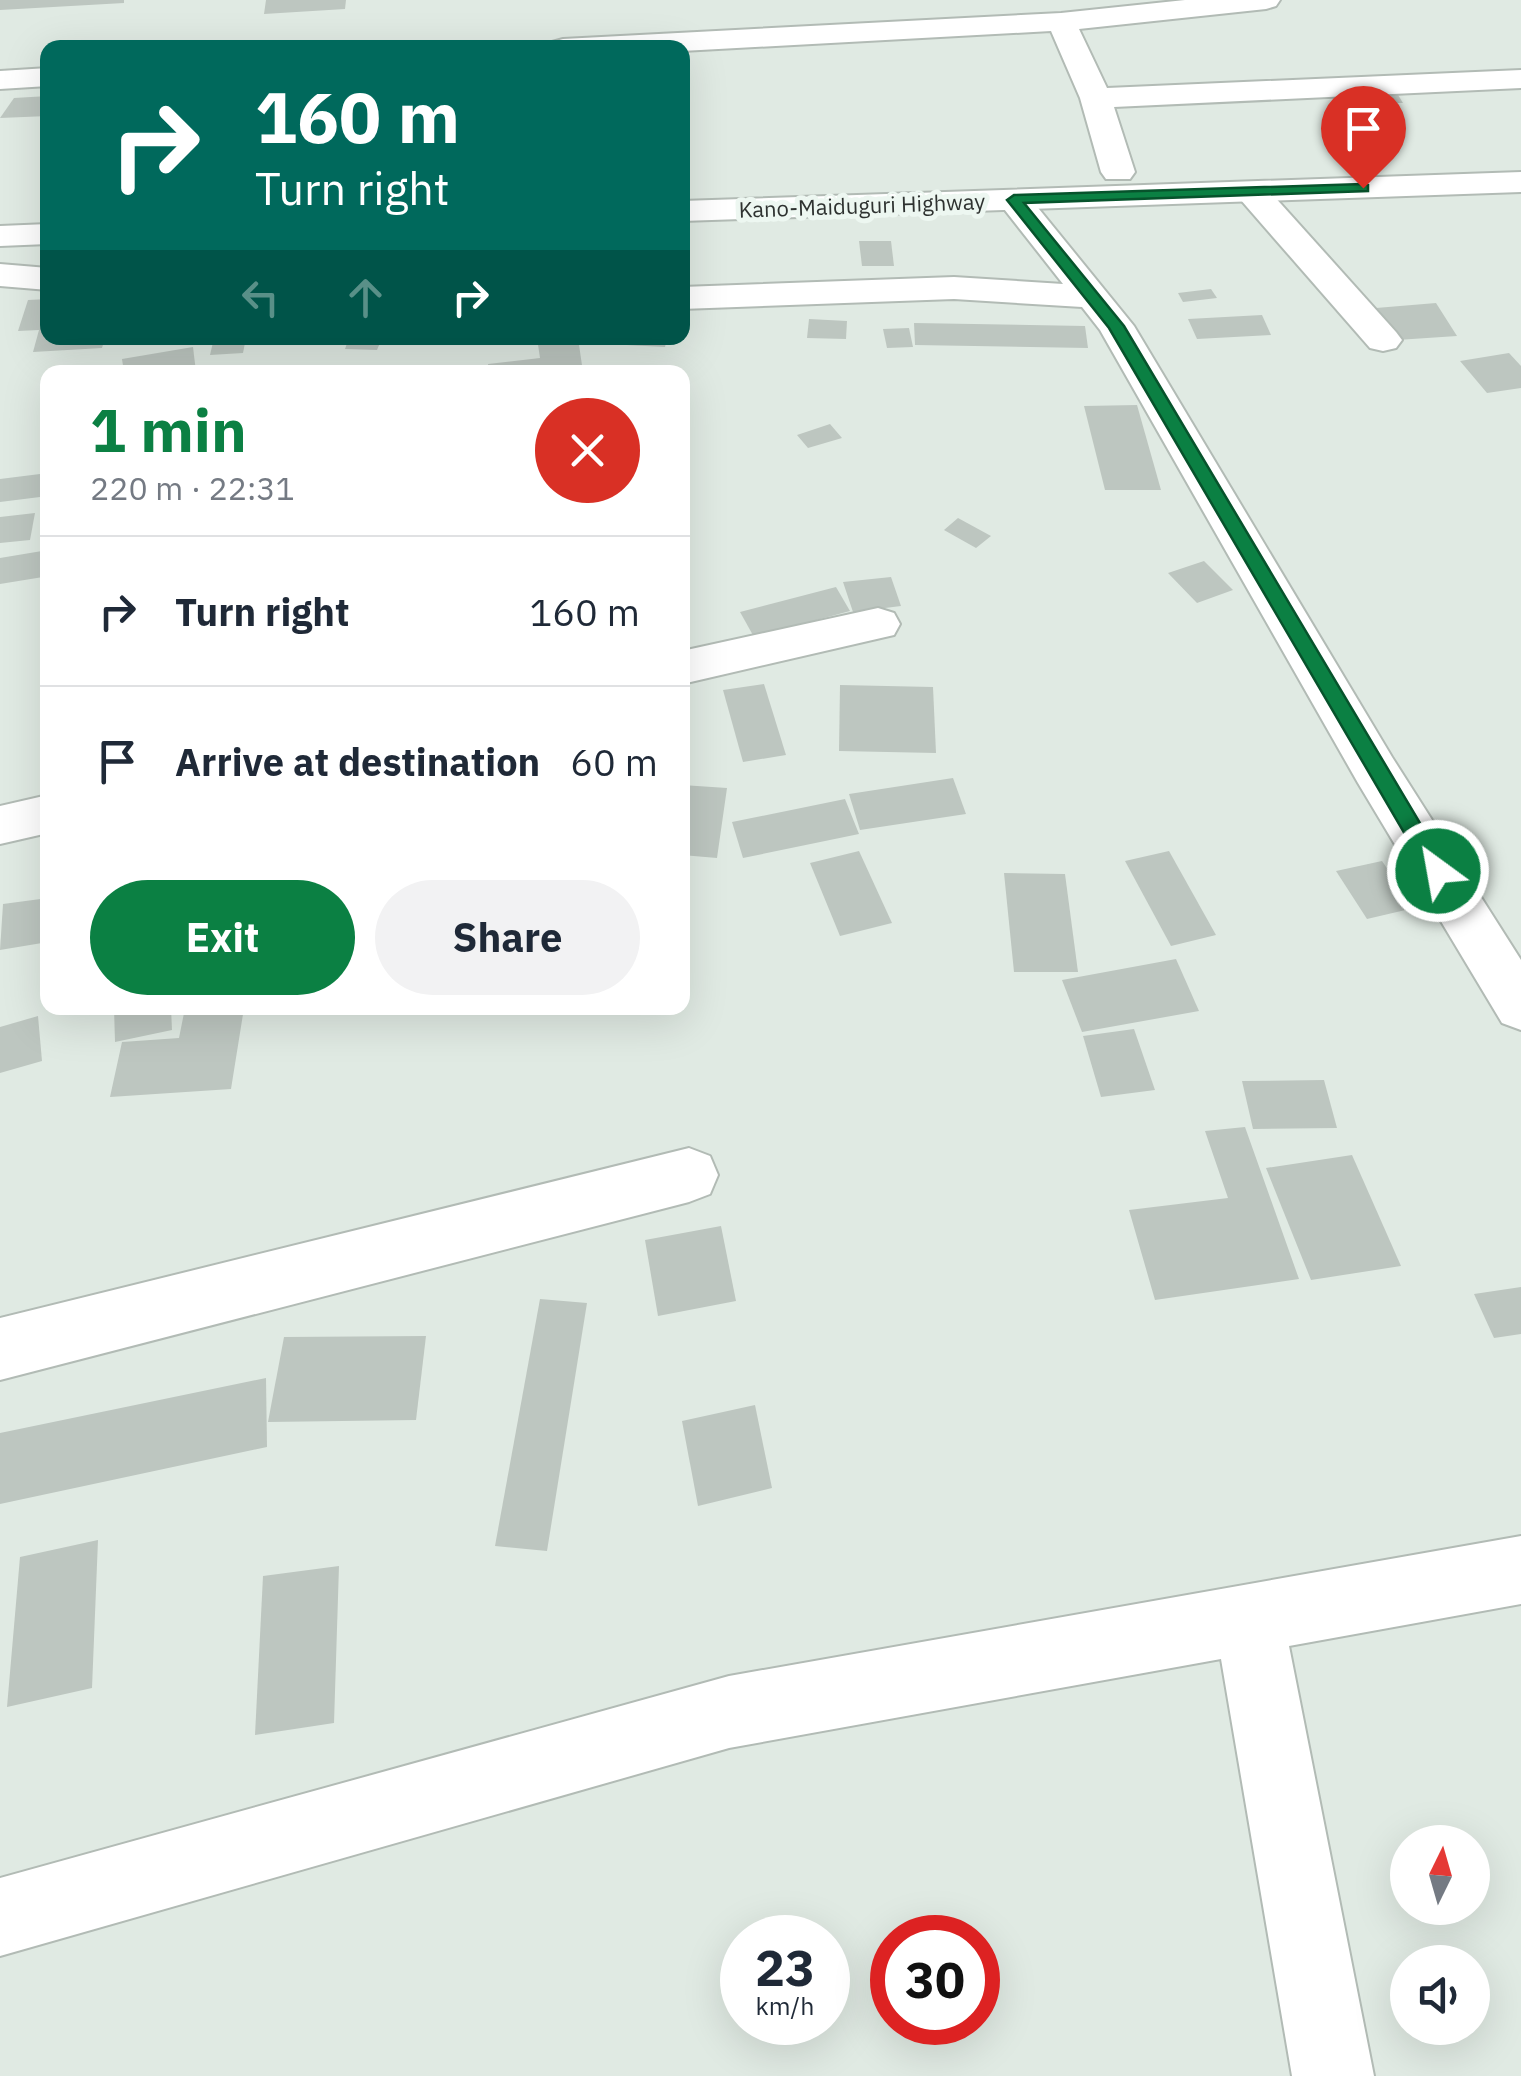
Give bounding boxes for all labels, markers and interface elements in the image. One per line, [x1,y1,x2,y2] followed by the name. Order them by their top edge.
[255,71,460,162] text: 160 m
[90,80,220,210] icon: right
[1321,86,1406,189] pin
[1336,101,1391,156] icon: arrive
[255,159,450,217] text: Turn right
[738,186,986,224] street label: Kano-Maiduguri Highway
[233,270,288,325] icon: left
[338,270,393,325] icon: ahead
[443,270,498,325] icon: right
[90,390,247,469] text: 1 min
[535,398,640,503] button: close
[90,467,295,509] text: 220 m · 22:31
[90,584,145,639] icon: right
[175,587,350,636] text: Turn right
[529,587,640,636] text: 160 m
[90,734,145,789] icon: arrive
[175,737,540,786] text: Arrive at destination
[570,737,658,786] text: 60 m
[1386,819,1490,923] position arrow
[90,880,355,995] button: Exit
[375,880,640,995] button: Share
[1390,1825,1490,1925] north arrow
[1390,1825,1490,2045] map controls
[870,1915,1000,2045] speed limit sign: 30
[755,1935,815,2000] text: 23
[1390,1945,1490,2045] button: sound
[756,1989,814,2022] text: km/h

